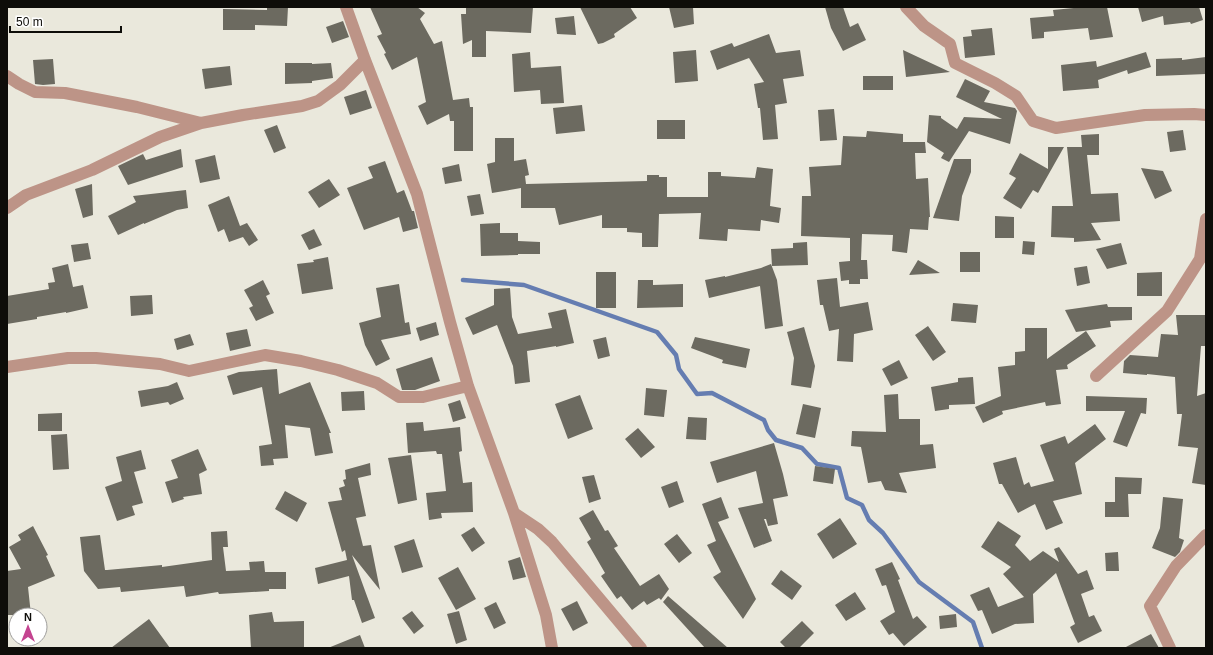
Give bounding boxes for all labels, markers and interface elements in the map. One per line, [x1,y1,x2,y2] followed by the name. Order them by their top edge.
[10,8,121,34] scale bar
[16,15,43,29] text: 50 m
[8,607,48,647] north arrow
[24,611,32,623] text: N

